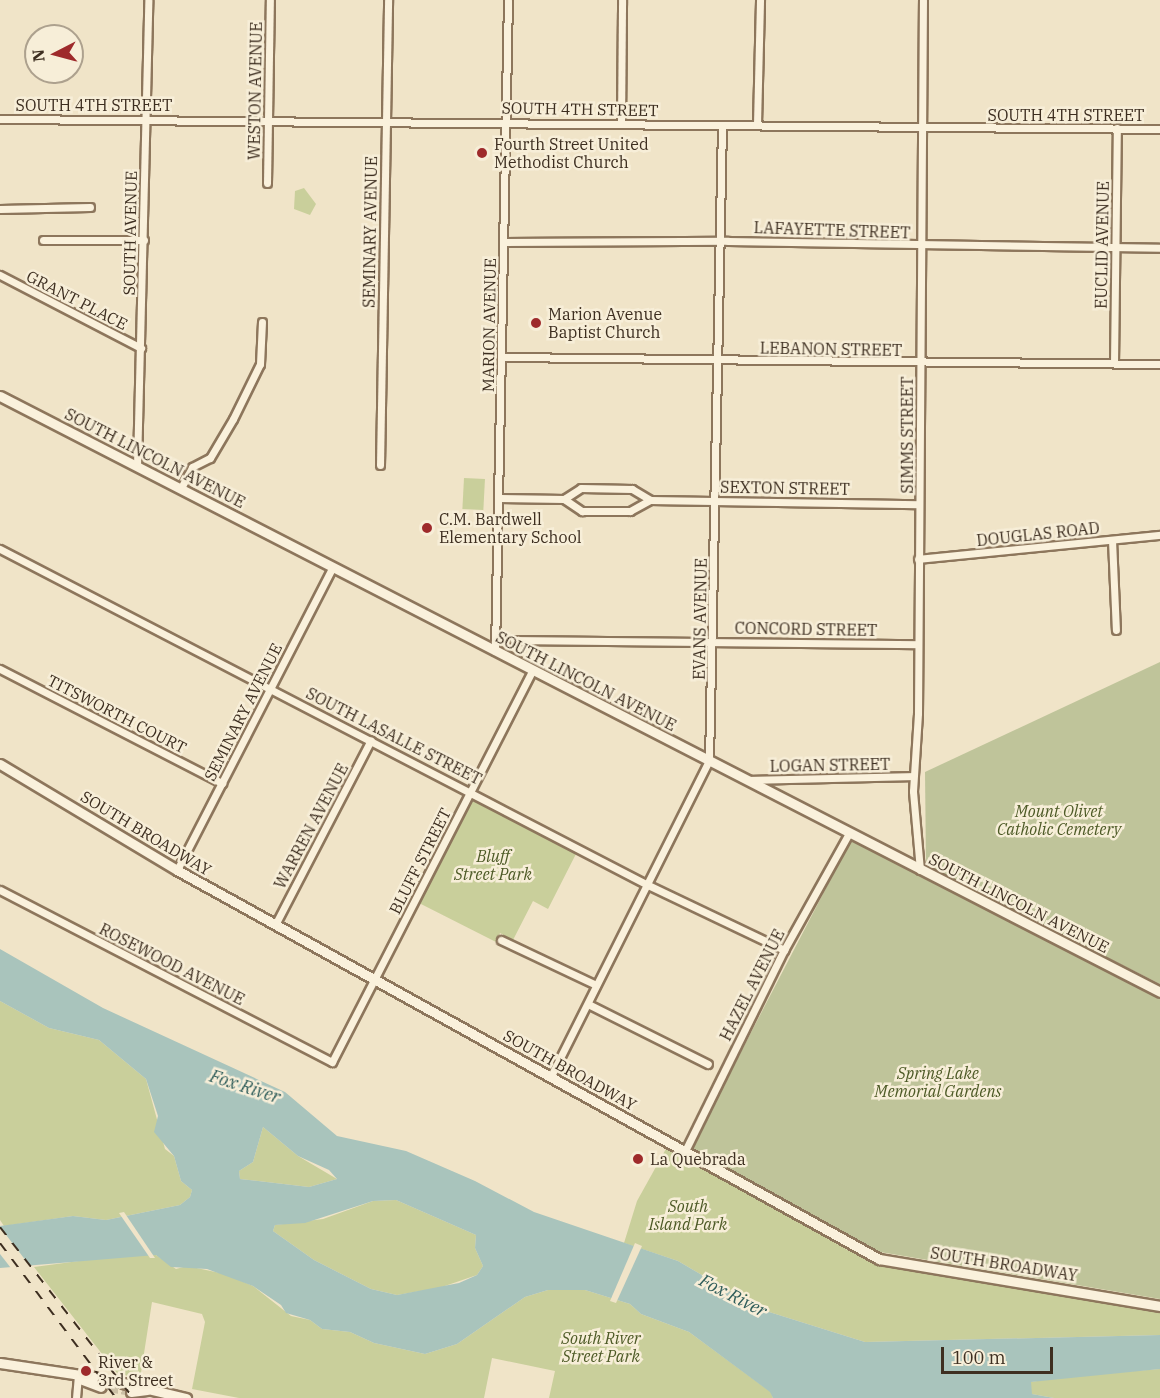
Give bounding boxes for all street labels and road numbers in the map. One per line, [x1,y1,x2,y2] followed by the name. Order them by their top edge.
[244,22,266,160] street label: WESTON AVENUE
[15,95,173,115] street label: SOUTH 4TH STREET
[501,98,659,120] street label: SOUTH 4TH STREET
[987,105,1145,125] street label: SOUTH 4TH STREET
[359,156,381,308] street label: SEMINARY AVENUE
[119,170,141,296] street label: SOUTH AVENUE
[1091,181,1113,309] street label: EUCLID AVENUE
[753,218,911,242] street label: LAFAYETTE STREET
[478,258,500,392] street label: MARION AVENUE
[23,266,131,334] street label: GRANT PLACE
[760,338,902,360] street label: LEBANON STREET
[897,376,917,494] street label: SIMMS STREET
[62,404,248,512] street label: SOUTH LINCOLN AVENUE
[720,477,850,499] street label: SEXTON STREET
[975,518,1101,550] street label: DOUGLAS ROAD
[689,558,711,680] street label: EVANS AVENUE
[734,618,878,640] street label: CONCORD STREET
[493,627,679,735] street label: SOUTH LINCOLN AVENUE
[200,640,286,784] street label: SEMINARY AVENUE
[44,671,190,757] street label: TITSWORTH COURT
[303,683,485,789] street label: SOUTH LASALLE STREET
[769,754,891,776] street label: LOGAN STREET
[270,760,352,892] street label: WARREN AVENUE
[77,786,215,880] street label: SOUTH BROADWAY
[385,805,455,917] street label: BLUFF STREET
[926,849,1112,957] street label: SOUTH LINCOLN AVENUE
[96,919,248,1009] street label: ROSEWOOD AVENUE
[716,926,788,1044] street label: HAZEL AVENUE
[500,1026,640,1114] street label: SOUTH BROADWAY
[929,1243,1079,1285] street label: SOUTH BROADWAY

